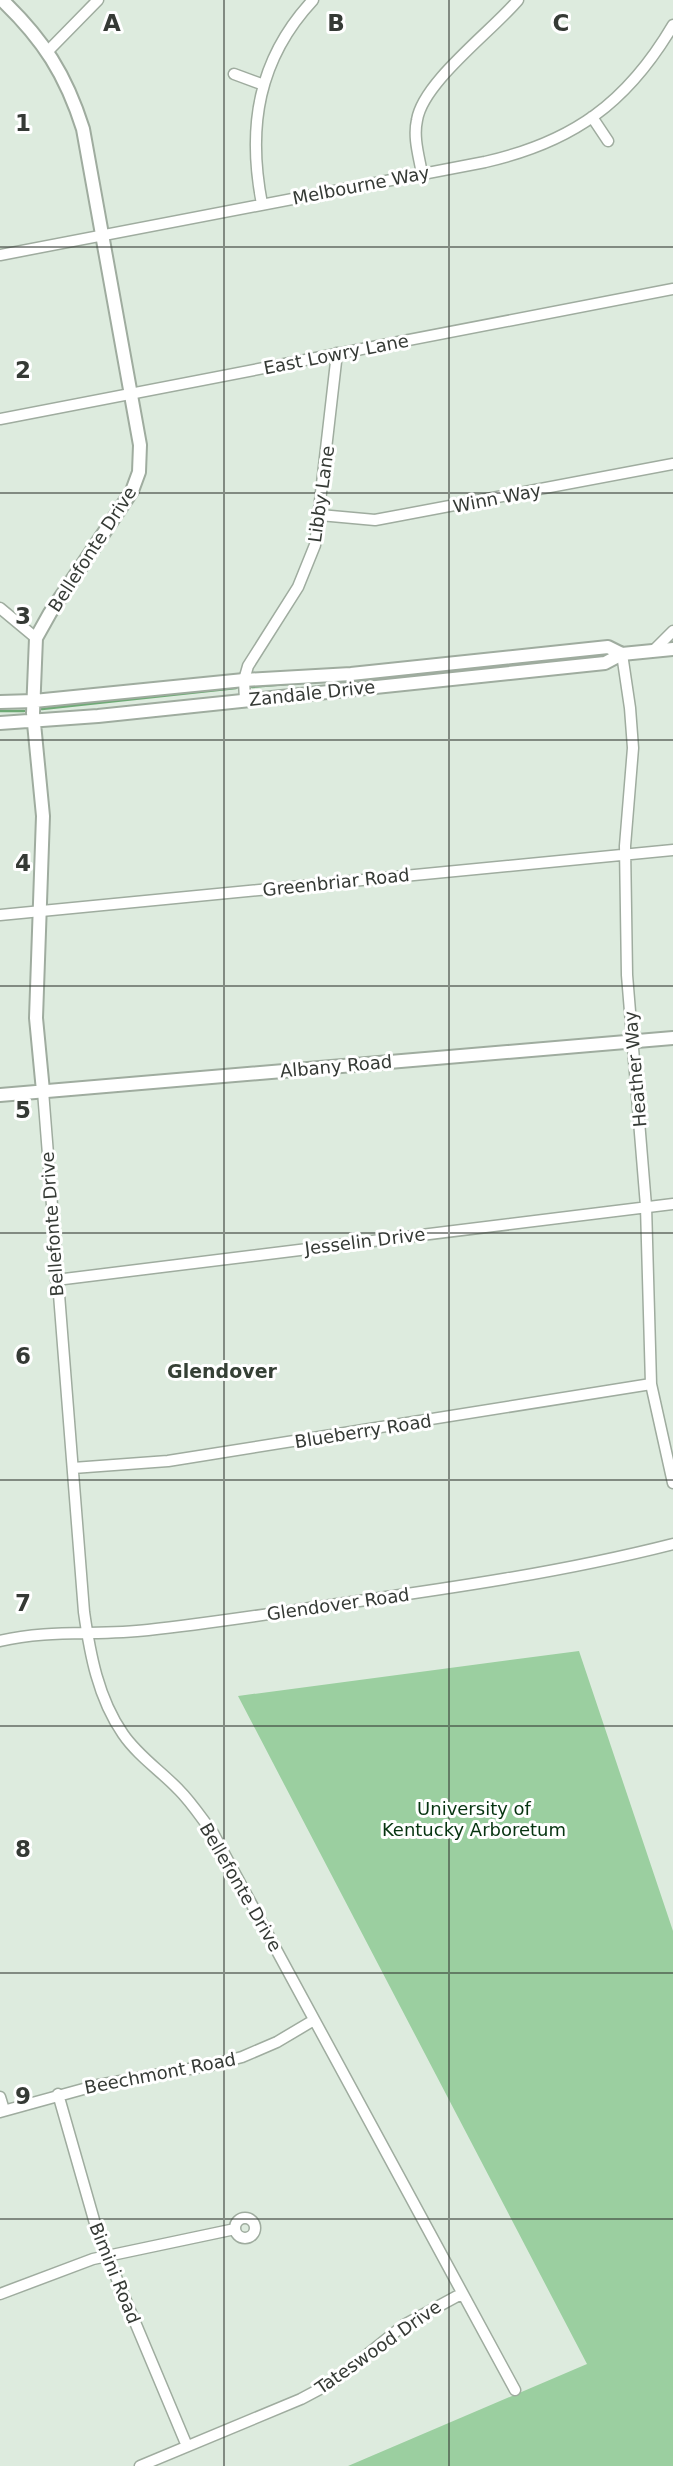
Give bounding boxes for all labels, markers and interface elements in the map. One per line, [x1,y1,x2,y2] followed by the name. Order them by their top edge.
[103,10,121,36] text: A
[327,10,345,36] text: B
[553,10,569,36] text: C
[15,110,31,136] text: 1
[291,161,432,209] street label: Melbourne Way
[262,330,410,378] street label: East Lowry Lane
[15,357,31,383] text: 2
[304,444,338,544] street label: Libby Lane
[451,479,543,517] street label: Winn Way
[44,482,140,616] street label: Bellefonte Drive
[15,603,31,629] text: 3
[248,676,376,710] street label: Zandale Drive
[15,850,31,876] text: 4
[261,864,411,900] street label: Greenbriar Road
[619,1010,651,1128] street label: Heather Way
[279,1051,393,1081] street label: Albany Road
[15,1097,31,1123] text: 5
[36,1151,68,1297] street label: Bellefonte Drive
[303,1223,426,1259] street label: Jesselin Drive
[15,1343,31,1369] text: 6
[167,1360,278,1382] district label: Glendover
[293,1410,433,1452] street label: Blueberry Road
[265,1584,411,1624] street label: Glendover Road
[15,1590,31,1616] text: 7
[382,1798,566,1840] park label: University of Kentucky Arboretum
[196,1819,286,1955] street label: Bellefonte Drive
[15,1836,31,1862] text: 8
[83,2048,237,2098] street label: Beechmont Road
[15,2083,31,2109] text: 9
[85,2219,145,2327] street label: Bimini Road
[310,2296,445,2399] street label: Tateswood Drive

